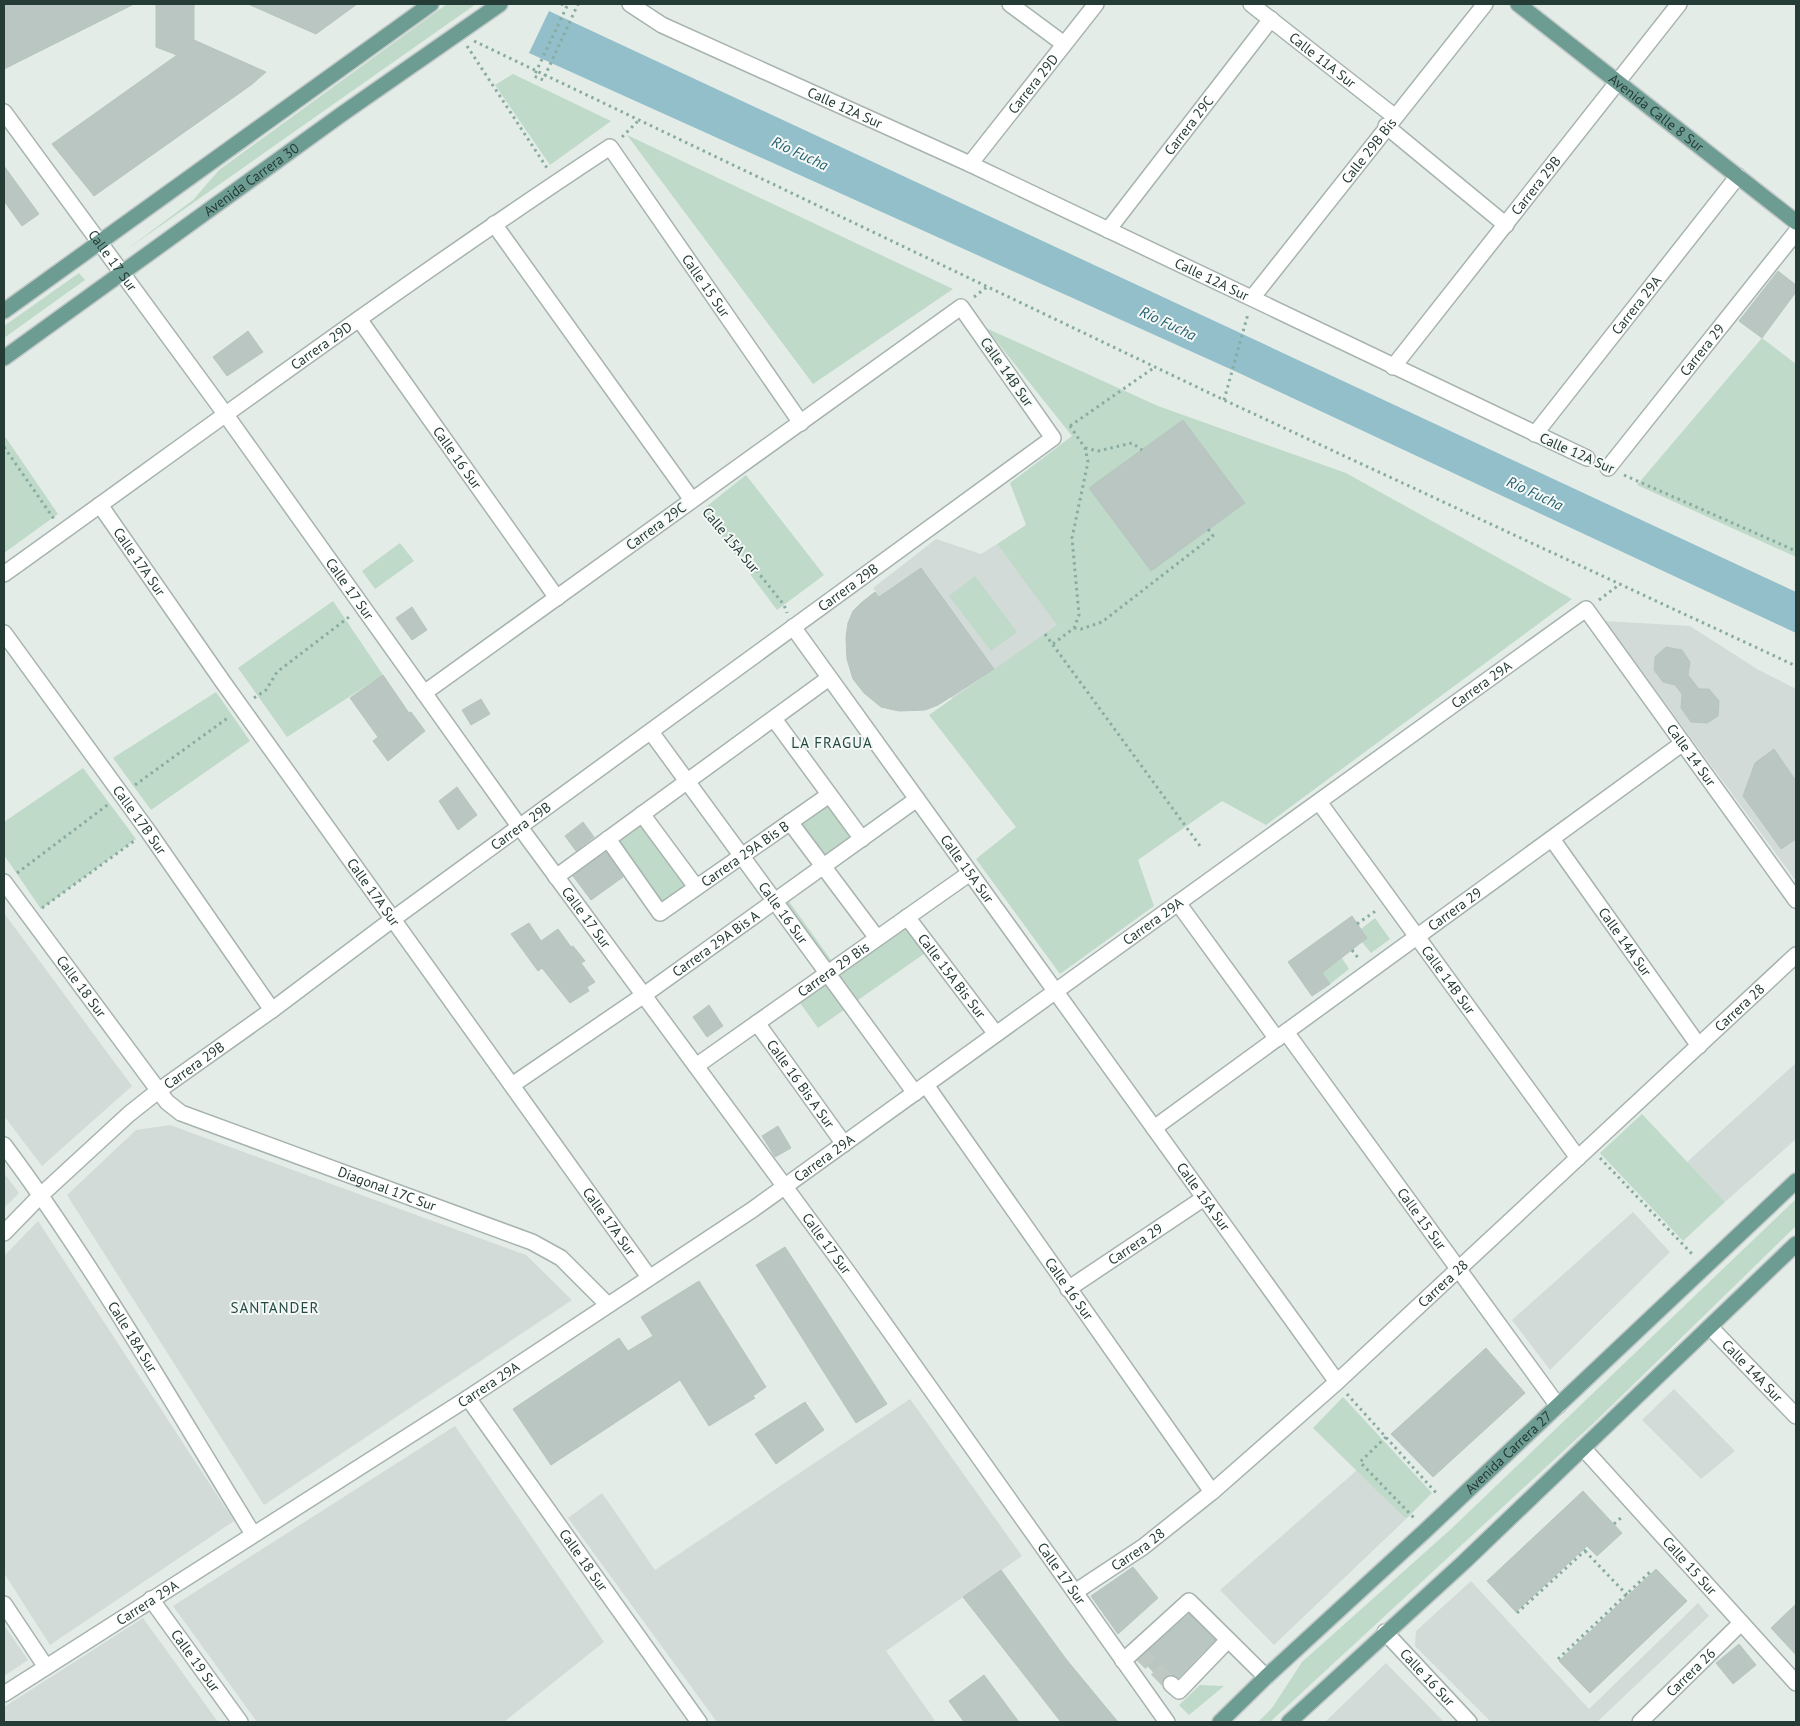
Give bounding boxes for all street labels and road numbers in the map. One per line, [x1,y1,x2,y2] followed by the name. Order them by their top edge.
[1286,28,1360,92] street label: Calle 11A Sur
[1004,50,1062,117] street label: Carrera 29D
[1605,70,1708,156] street label: Avenida Calle 8 Sur
[805,83,885,132] street label: Calle 12A Sur
[1160,92,1217,159] street label: Carrera 29C
[1337,114,1400,187] street label: Calle 29B Bis
[200,139,303,220] street label: Avenida Carrera 30
[1507,152,1565,219] street label: Carrera 29B
[84,226,141,295] street label: Calle 17 Sur
[678,251,734,321] street label: Calle 15 Sur
[1172,254,1252,305] street label: Calle 12A Sur
[1608,271,1666,338] street label: Carrera 29A
[287,318,356,374] street label: Carrera 29D
[1676,320,1728,380] street label: Carrera 29
[977,334,1038,410] street label: Calle 14B Sur
[429,423,486,493] street label: Calle 16 Sur
[1537,428,1617,478] street label: Calle 12A Sur
[622,498,690,554] street label: Carrera 29C
[698,504,764,577] street label: Calle 15A Sur
[109,524,170,600] street label: Calle 17A Sur
[322,554,378,623] street label: Calle 17 Sur
[814,559,882,615] street label: Carrera 29B
[1448,656,1516,712] street label: Carrera 29A
[1663,720,1720,790] street label: Calle 14 Sur
[109,782,171,858] street label: Calle 17B Sur
[487,798,554,854] street label: Carrera 29B
[697,817,792,891] street label: Carrera 29A Bis B
[936,831,998,907] street label: Calle 15A Sur
[343,855,404,930] street label: Calle 17A Sur
[755,878,812,948] street label: Calle 16 Sur
[558,883,615,952] street label: Calle 17 Sur
[1424,884,1485,935] street label: Carrera 29
[1119,893,1187,949] street label: Carrera 29A
[1594,904,1656,980] street label: Calle 14A Sur
[669,906,763,981] street label: Carrera 29A Bis A
[914,930,990,1022] street label: Calle 15A Bis Sur
[794,938,873,1001] street label: Carrera 29 Bis
[1417,942,1480,1018] street label: Calle 14B Sur
[53,952,110,1021] street label: Calle 18 Sur
[1711,980,1768,1035] street label: Carrera 28
[763,1036,839,1132] street label: Calle 16 Bis A Sur
[160,1038,228,1093] street label: Carrera 29B
[790,1130,859,1186] street label: Carrera 29A
[1173,1159,1234,1235] street label: Calle 15A Sur
[335,1162,439,1215] street label: Diagonal 17C Sur
[579,1184,640,1259] street label: Calle 17A Sur
[1393,1184,1451,1254] street label: Calle 15 Sur
[798,1209,855,1278] street label: Calle 17 Sur
[1104,1219,1166,1269] street label: Carrera 29
[1041,1254,1098,1324] street label: Calle 16 Sur
[1414,1256,1472,1311] street label: Carrera 28
[104,1298,162,1376] street label: Calle 18A Sur
[1718,1336,1787,1406] street label: Calle 14A Sur
[454,1357,523,1411] street label: Carrera 29A
[1461,1407,1556,1498] street label: Avenida Carrera 27
[1108,1524,1169,1575] street label: Carrera 28
[555,1525,612,1595] street label: Calle 18 Sur
[1659,1533,1721,1599] street label: Calle 15 Sur
[1033,1539,1090,1608] street label: Calle 17 Sur
[113,1576,182,1629] street label: Carrera 29A
[167,1626,224,1695] street label: Calle 19 Sur
[1662,1644,1719,1700] street label: Carrera 26
[1396,1645,1459,1710] street label: Calle 16 Sur

